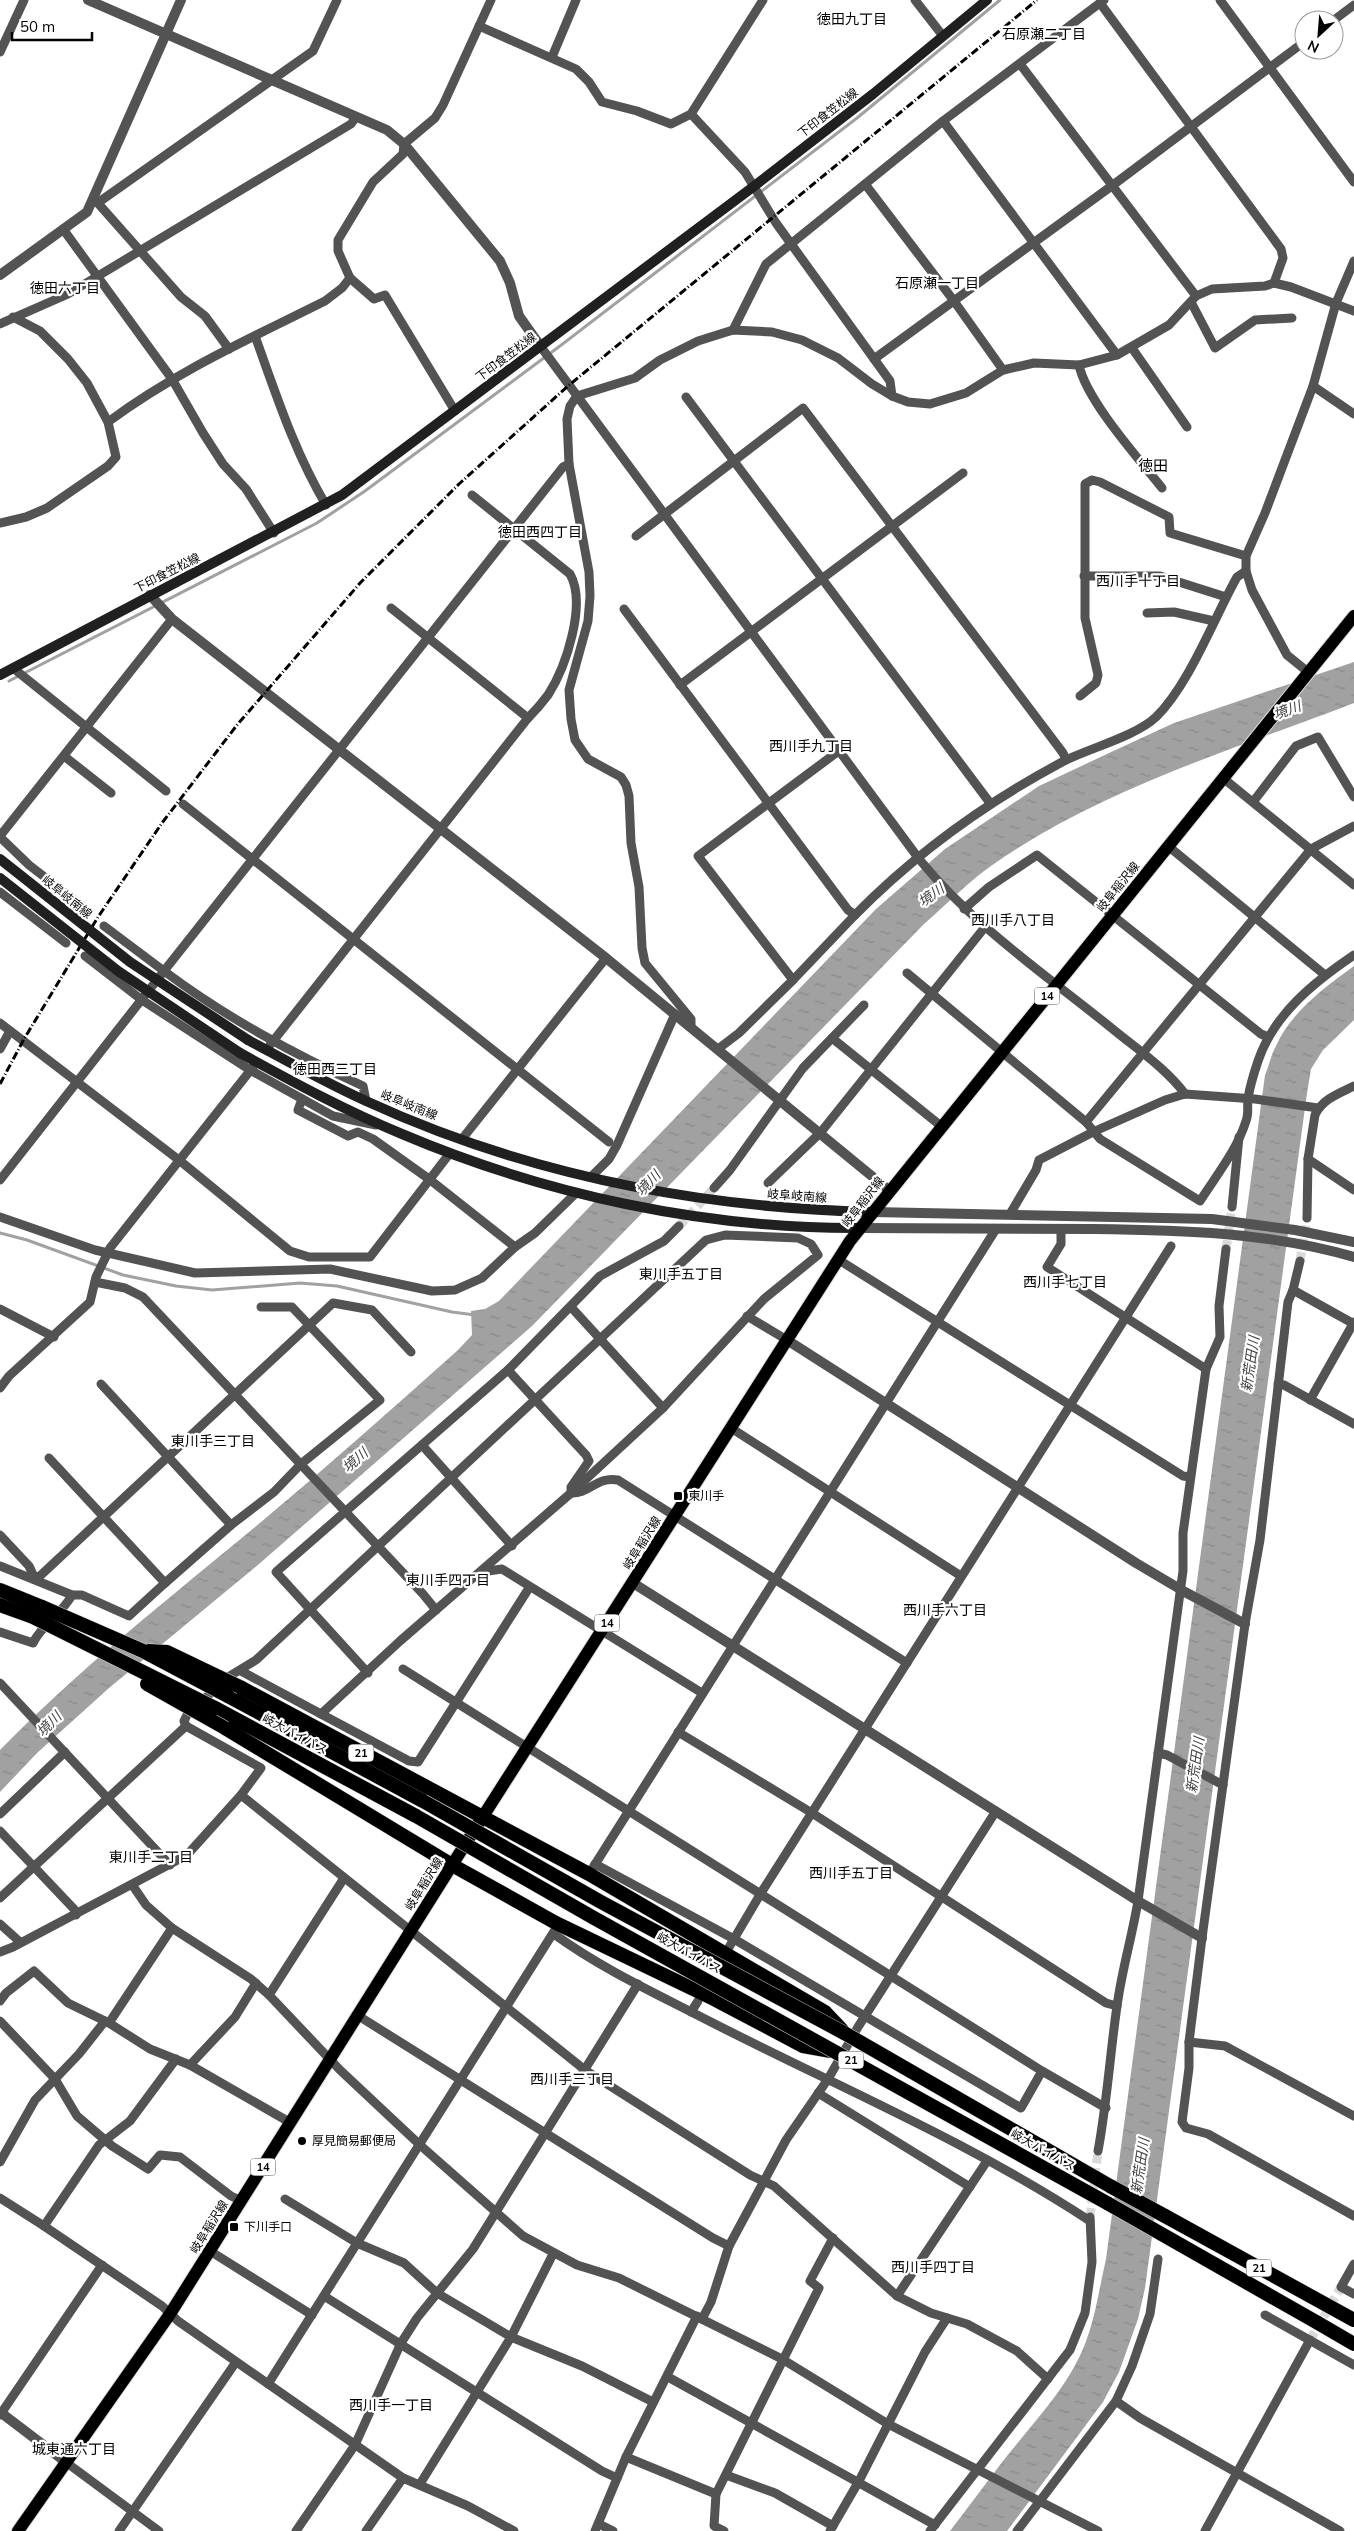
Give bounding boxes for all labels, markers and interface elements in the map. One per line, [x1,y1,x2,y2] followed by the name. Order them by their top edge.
[12,10,92,42] scale bar
[817,10,887,28] district label: 徳田九丁目
[1294,10,1344,60] north arrow
[20,17,55,36] text: 50 m
[1002,25,1086,43] district label: 石原瀬二丁目
[1305,36,1322,57] text: N
[795,85,861,141] street label: 下印食笠松線
[895,274,979,292] district label: 石原瀬一丁目
[30,279,100,297] district label: 徳田六丁目
[472,329,539,384] street label: 下印食笠松線
[1138,456,1168,475] district label: 徳田
[498,523,582,541] district label: 徳田西四丁目
[131,550,202,596] street label: 下印食笠松線
[1096,572,1180,590] district label: 西川手十丁目
[1271,696,1305,723] water label: 境川
[769,737,853,755] district label: 西川手九丁目
[1093,859,1142,915] street label: 岐阜稲沢線
[39,872,95,921] street label: 岐阜岐南線
[914,878,949,910] water label: 境川
[971,911,1055,929] district label: 西川手八丁目
[1034,988,1060,1004] road number: 14
[293,1060,377,1078] district label: 徳田西三丁目
[379,1086,440,1123] street label: 岐阜岐南線
[632,1165,665,1199] water label: 境川
[838,1173,887,1230] street label: 岐阜稲沢線
[767,1186,827,1205] street label: 岐阜岐南線
[639,1265,723,1283] district label: 東川手五丁目
[1023,1273,1107,1291] district label: 西川手七丁目
[1237,1333,1263,1393] water label: 新荒田川
[171,1432,255,1450] district label: 東川手三丁目
[339,1443,373,1476] water label: 境川
[688,1488,724,1503] place label: 東川手
[672,1490,684,1502] marker: 東川手
[619,1513,664,1572] street label: 岐阜稲沢線
[406,1571,490,1589] district label: 東川手四丁目
[903,1601,987,1619] district label: 西川手六丁目
[594,1615,620,1632] road number: 14
[33,1706,67,1740] water label: 境川
[260,1710,330,1757] street label: 岐大バイパス
[1182,1734,1208,1794] water label: 新荒田川
[348,1745,374,1762] road number: 21
[109,1848,193,1866] district label: 東川手二丁目
[401,1854,446,1913] street label: 岐阜稲沢線
[809,1864,893,1882] district label: 西川手五丁目
[654,1929,724,1977] street label: 岐大バイパス
[838,2052,864,2068] road number: 21
[530,2070,614,2088] district label: 西川手三丁目
[1008,2126,1078,2174] street label: 岐大バイパス
[312,2133,396,2148] place label: 厚見簡易郵便局
[296,2135,308,2147] marker: 厚見簡易郵便局
[1127,2135,1153,2195] water label: 新荒田川
[250,2158,276,2176] road number: 14
[186,2197,231,2256] street label: 岐阜稲沢線
[244,2219,292,2234] place label: 下川手口
[228,2221,240,2233] marker: 下川手口
[891,2258,975,2276] district label: 西川手四丁目
[1246,2260,1272,2276] road number: 21
[349,2396,433,2414] district label: 西川手一丁目
[32,2440,116,2458] district label: 城東通六丁目

